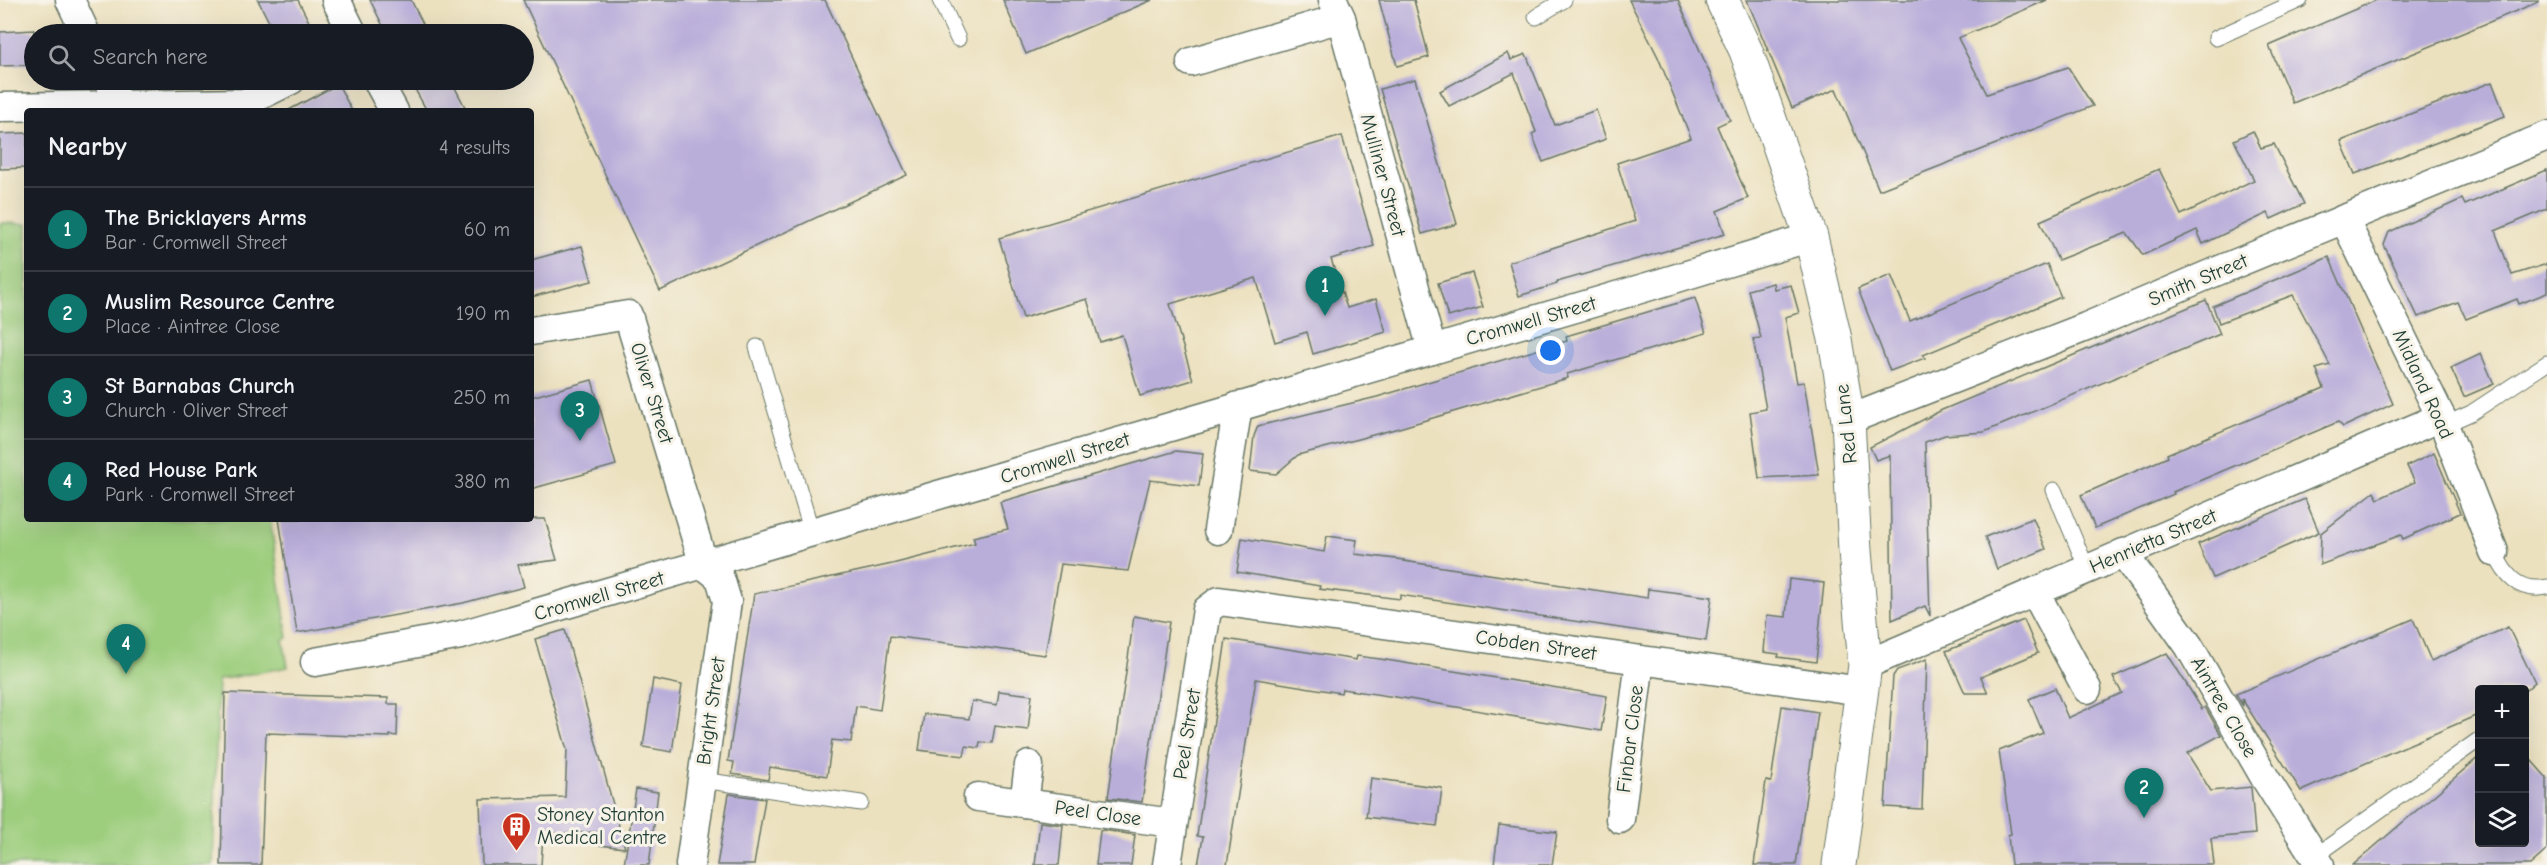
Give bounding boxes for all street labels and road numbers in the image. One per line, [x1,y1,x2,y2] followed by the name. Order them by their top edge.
[1356,111,1411,240] street label: Mulliner Street
[2145,248,2252,311] street label: Smith Street
[1463,291,1600,351] street label: Cromwell Street
[2388,326,2458,442] street label: Midland Road
[626,340,679,448] street label: Oliver Street
[1830,383,1862,465] street label: Red Lane
[997,427,1134,489] street label: Cromwell Street
[2086,503,2221,578] street label: Henrietta Street
[531,566,668,626] street label: Cromwell Street
[1474,625,1599,665] street label: Cobden Street
[2186,652,2262,762] street label: Aintree Close
[692,654,730,766] street label: Bright Street
[1612,684,1648,794] street label: Finbar Close
[1168,686,1206,781] street label: Peel Street
[1053,796,1143,830] street label: Peel Close

